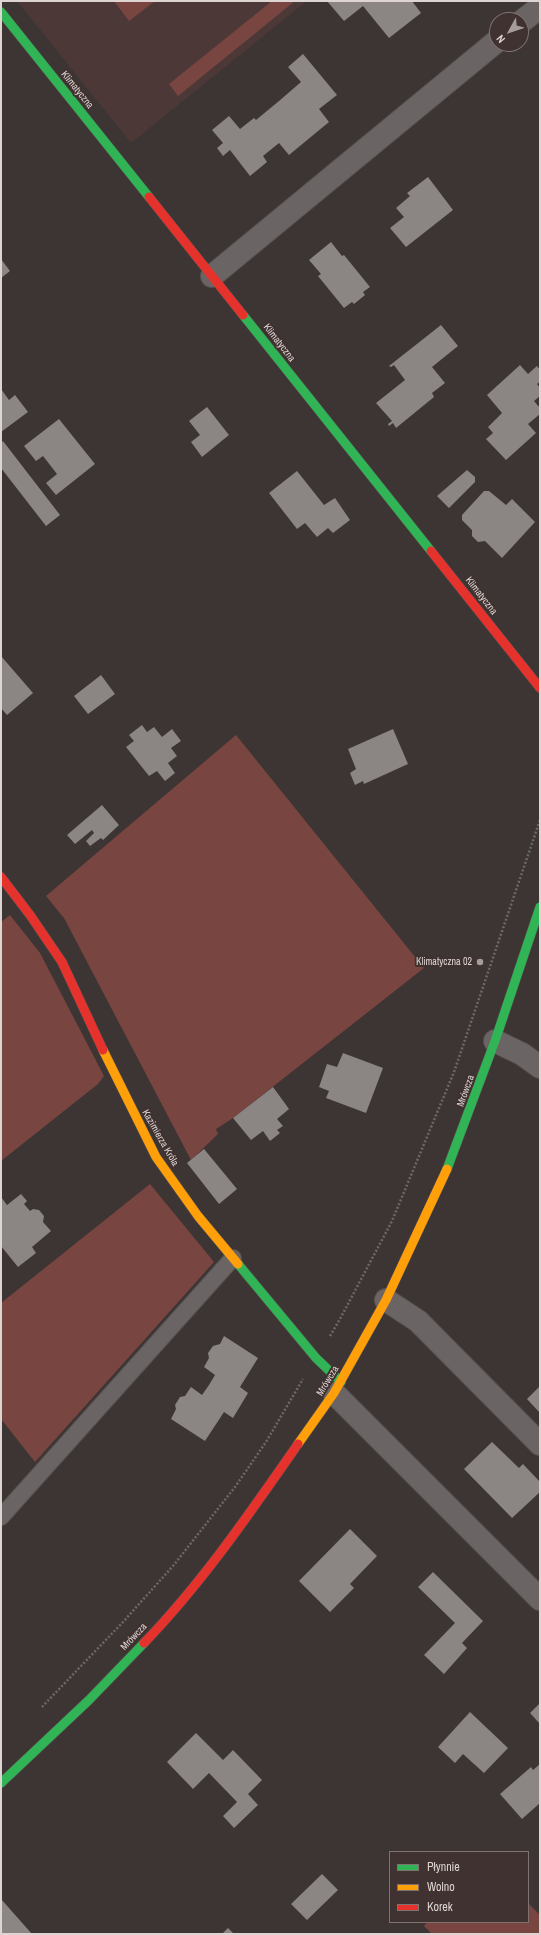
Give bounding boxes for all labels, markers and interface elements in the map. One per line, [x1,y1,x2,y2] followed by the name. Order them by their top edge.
[489,12,529,52] north arrow
[493,32,508,46] text: N
[58,69,96,111] street label: Klimatyczna
[261,322,297,364] street label: Klimatyczna
[463,575,499,617] street label: Klimatyczna
[416,956,472,968] place label: Klimatyczna 02
[475,957,485,967] marker: Klimatyczna 02
[455,1074,477,1108] street label: Mrówcza
[139,1108,181,1168] street label: Kazimierza Króla
[314,1364,342,1398] street label: Mrówcza
[118,1621,150,1653] street label: Mrówcza
[389,1851,529,1923] legend
[427,1859,460,1875] text: Płynnie
[427,1879,455,1895] text: Wolno
[427,1899,453,1915] text: Korek

